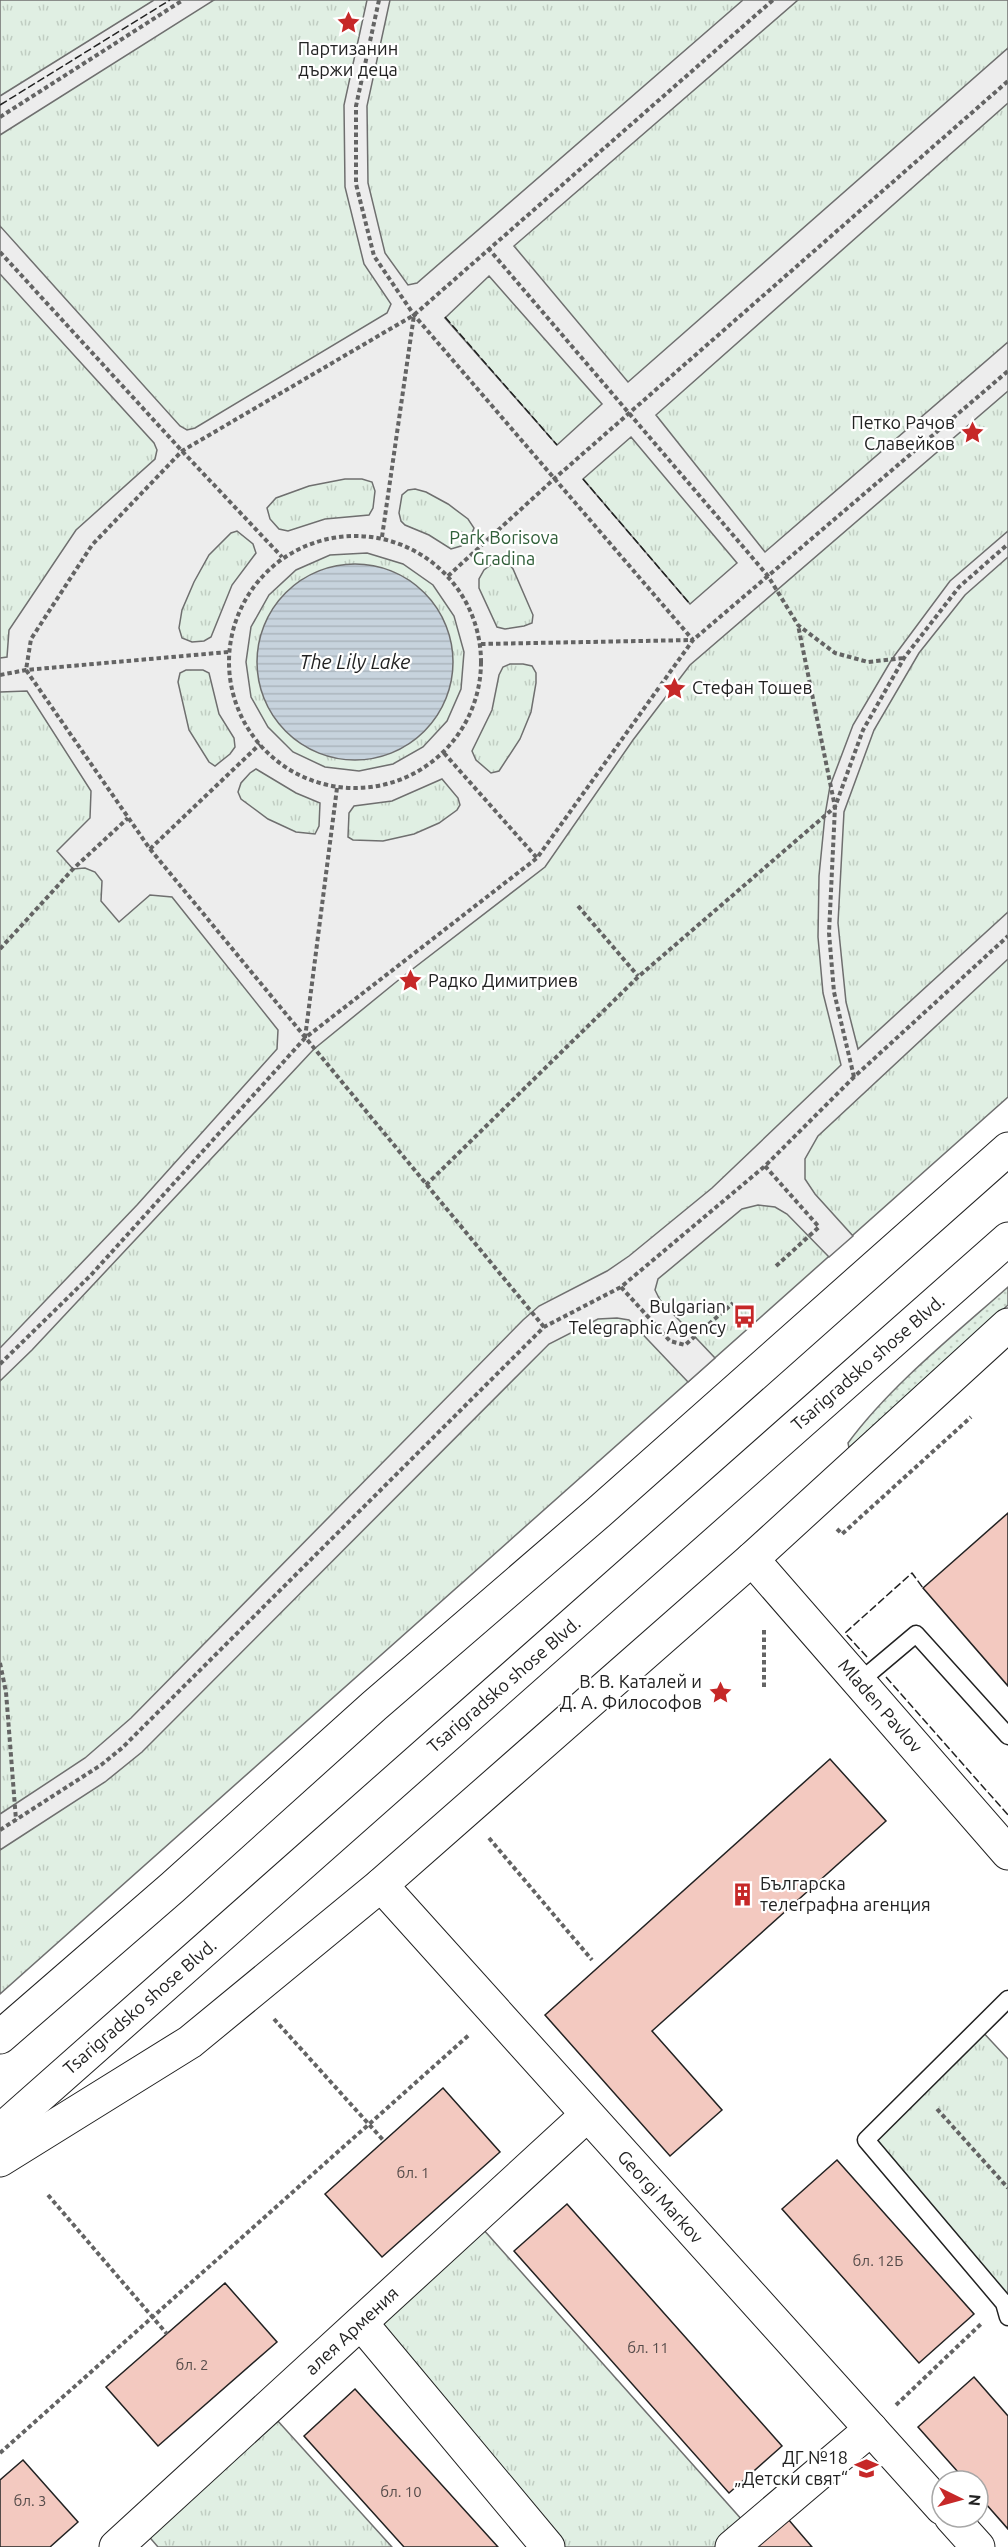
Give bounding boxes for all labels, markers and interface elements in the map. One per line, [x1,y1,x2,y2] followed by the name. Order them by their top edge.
[335,10,361,36] place icon: Партизанин държи деца
[298,38,398,79] place label: Партизанин държи деца
[851,412,955,453] place label: Петко Рачов Славейков
[960,420,986,446] place icon: Петко Рачов Славейков
[449,527,559,568] park label: Park Borisova Gradina
[300,650,410,673] water label: The Lily Lake
[661,675,687,701] place icon: Стефан Тошев
[692,677,812,697] place label: Стефан Тошев
[397,968,423,994] place icon: Радко Димитриев
[428,970,578,990] place label: Радко Димитриев
[787,1290,948,1434] street label: Tsarigradsko shose Blvd.
[569,1296,726,1337] place label: Bulgarian Telegraphic Agency
[731,1304,757,1330] bus stop icon: Bulgarian Telegraphic Agency
[423,1612,584,1756] street label: Tsarigradsko shose Blvd.
[835,1655,927,1756] street label: Mladen Pavlov
[560,1671,702,1712] place label: В. В. Каталей и Д. А. Философов
[707,1679,733,1705] place icon: В. В. Каталей и Д. А. Философов
[760,1873,931,1914] place label: Българска телеграфна агенция
[729,1881,755,1907] building icon: Българска телеграфна агенция
[59,1934,220,2078] street label: Tsarigradsko shose Blvd.
[614,2146,708,2247] street label: Georgi Markov
[396,2164,430,2181] house number: бл. 1
[853,2252,903,2269] house number: бл. 12Б
[301,2282,402,2378] street label: алея Армения
[627,2339,669,2356] house number: бл. 11
[175,2356,209,2373] house number: бл. 2
[734,2447,848,2488] place label: ДГ №18 „Детски свят“
[853,2455,879,2481] school or university icon: ДГ №18 „Детски свят“
[930,2469,990,2529] north arrow
[380,2483,422,2500] house number: бл. 10
[13,2492,47,2509] house number: бл. 3
[965,2494,984,2507] text: N

